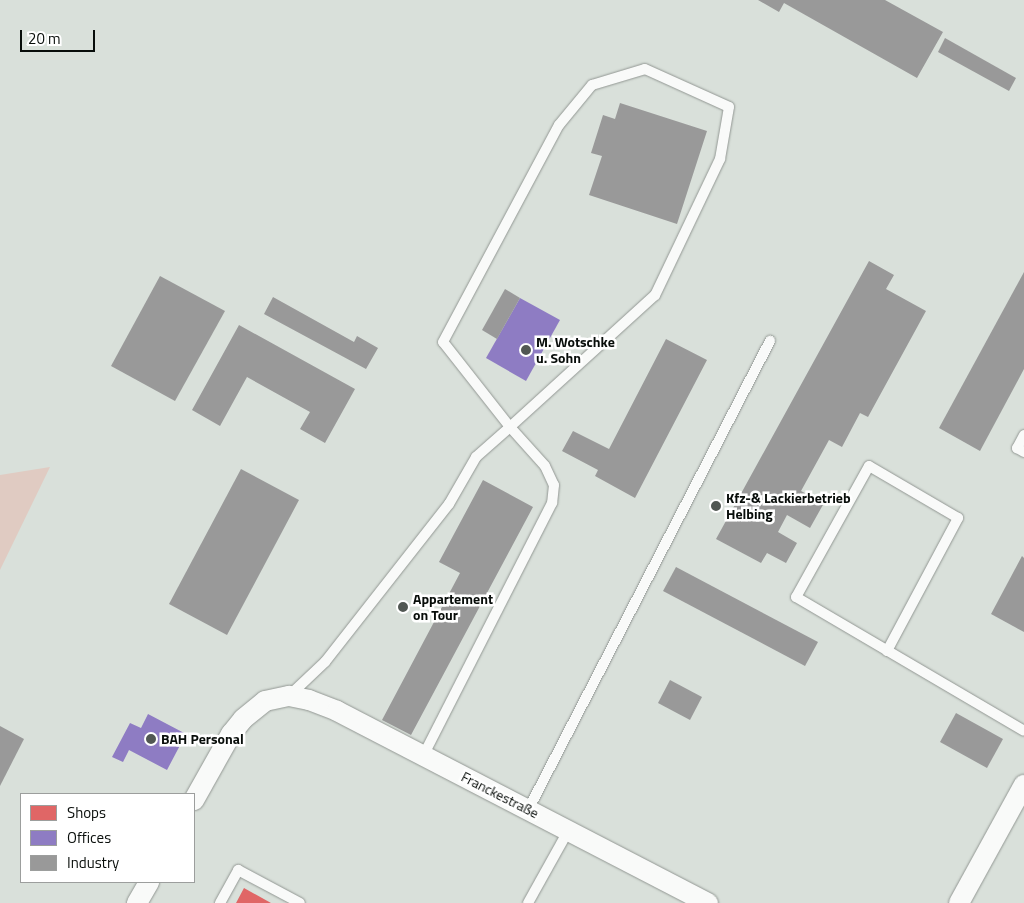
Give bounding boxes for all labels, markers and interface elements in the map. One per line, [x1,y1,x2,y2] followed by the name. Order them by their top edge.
[22,20,98,52] scale bar
[28,27,61,50] text: 20 m
[536,334,615,367] place label: M. Wotschke u. Sohn
[520,344,532,356] marker: M. Wotschke u. Sohn
[726,490,851,522] place label: Kfz-& Lackierbetrieb Helbing
[710,500,722,512] marker: Kfz-& Lackierbetrieb Helbing
[413,591,493,624] place label: Appartement on Tour
[397,601,409,613] marker: Appartement on Tour
[161,731,244,747] place label: BAH Personal
[145,733,157,745] marker: BAH Personal
[459,768,541,822] street label: Franckestraße
[20,793,195,883] legend
[67,801,106,824] text: Shops
[67,826,111,849] text: Offices
[67,851,119,874] text: Industry

